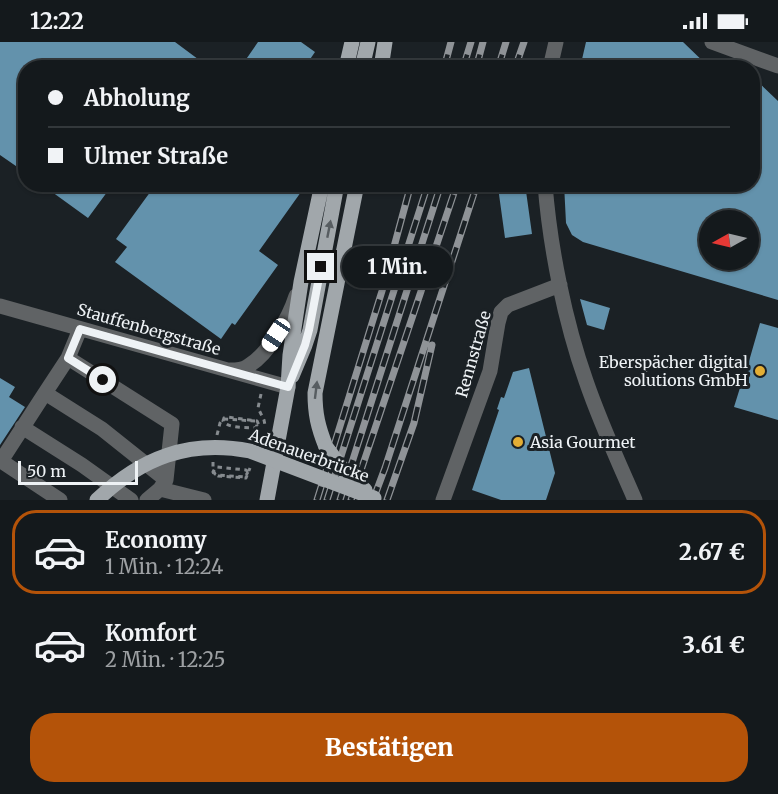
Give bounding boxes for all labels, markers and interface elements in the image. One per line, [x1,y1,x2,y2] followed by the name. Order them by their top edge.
[30,7,84,35] text: 12:22
[84,84,190,112] text: Abholung
[84,142,228,170] text: Ulmer Straße
[699,210,759,270] north arrow
[699,210,759,270] map controls
[325,220,334,239] one-way arrow
[342,246,453,288] callout: 1 Min.
[307,253,334,280] route end
[367,254,428,279] text: 1 Min.
[75,299,223,359] street label: Stauffenbergstraße
[451,308,495,400] street label: Rennstraße
[258,315,294,355] car
[599,352,748,390] place label: Eberspächer digital solutions GmbH
[753,364,767,378] marker: Eberspächer digital solutions GmbH
[89,366,116,393] route start
[312,380,321,399] one-way arrow
[245,424,372,486] street label: Adenauerbrücke
[529,432,636,452] place label: Asia Gourmet
[511,435,525,449] marker: Asia Gourmet
[18,458,138,486] scale bar
[27,461,66,481] text: 50 m
[33,525,87,579] icon: car
[105,526,206,554] text: Economy
[679,538,745,566] text: 2.67 €
[105,554,223,579] text: 1 Min. · 12:24
[33,618,87,672] icon: car
[105,619,197,647] text: Komfort
[682,631,745,659] text: 3.61 €
[105,647,225,672] text: 2 Min. · 12:25
[30,713,748,782] button: Bestätigen

